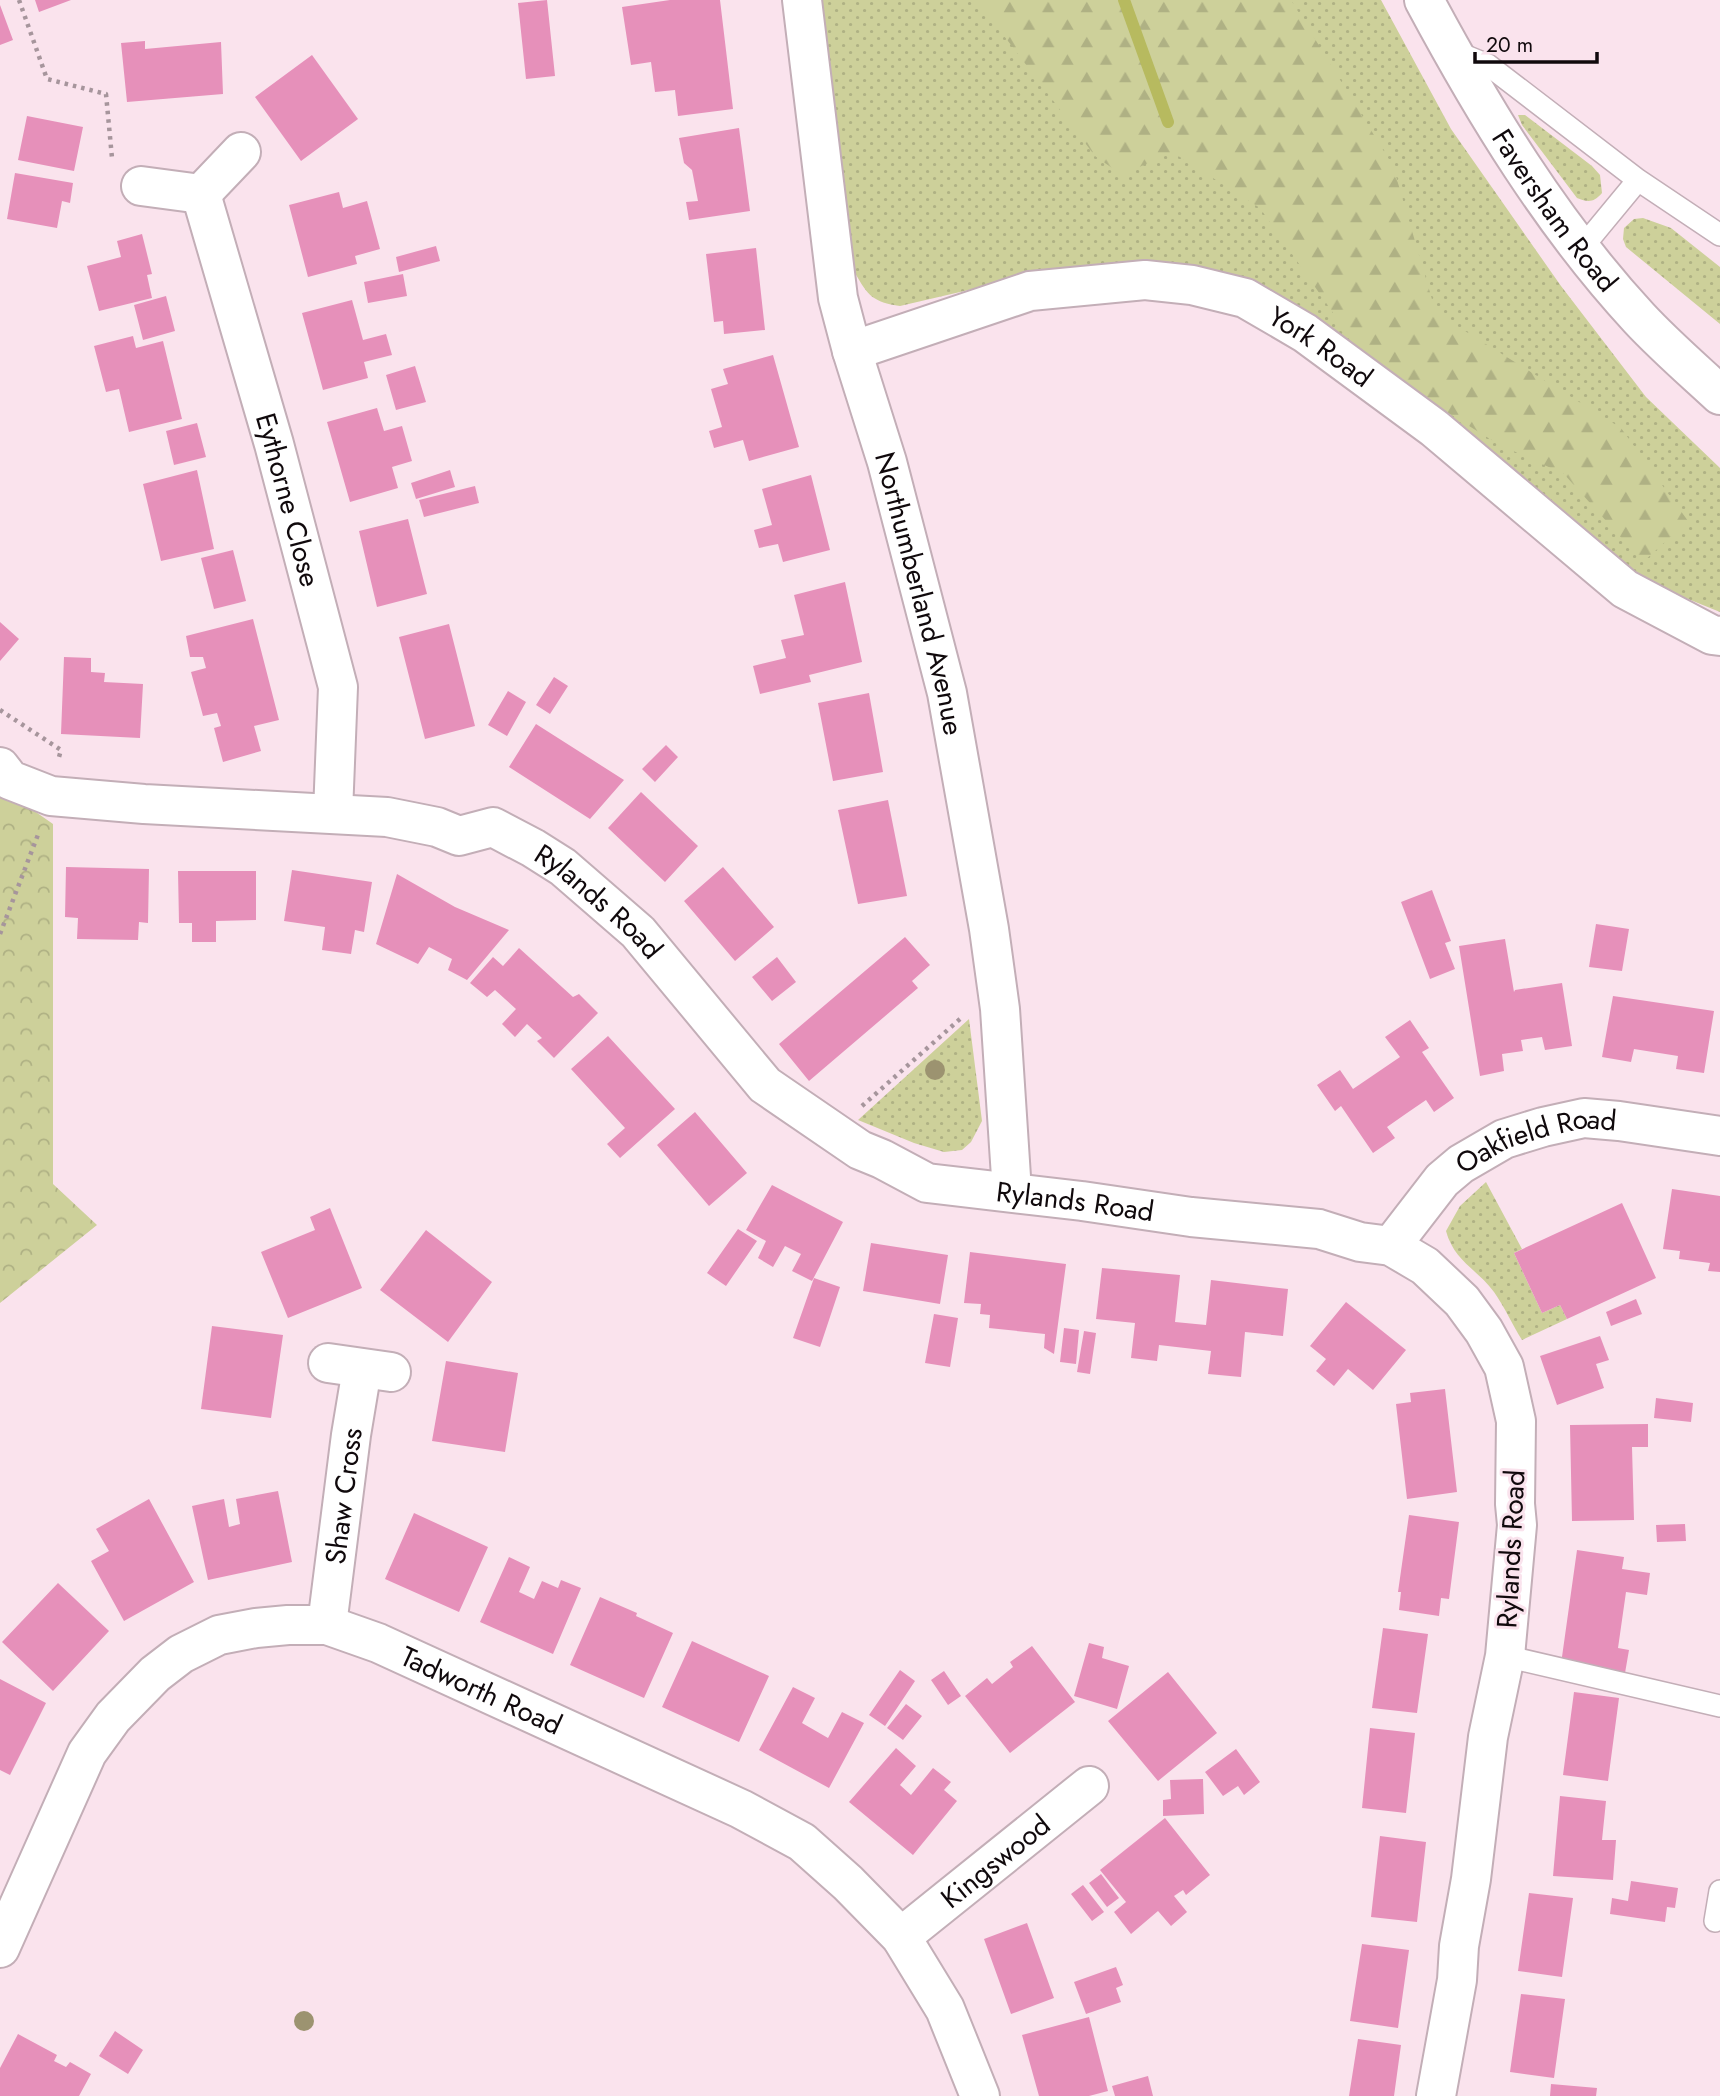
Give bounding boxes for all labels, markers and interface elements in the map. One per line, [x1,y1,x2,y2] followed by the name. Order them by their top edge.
[1475,21,1598,65] scale bar
[1486,30,1533,60] text: 20 m
[1482,121,1628,301] street label: Faversham Road
[1261,296,1381,397] street label: York Road
[245,408,331,591] street label: Eythorne Close
[865,447,975,738] street label: Northumberland Avenue
[527,834,673,968] street label: Rylands Road
[1448,1097,1618,1184] street label: Oakfield Road
[994,1171,1157,1232] street label: Rylands Road
[314,1425,372,1567] street label: Shaw Cross
[1486,1469,1536,1629] street label: Rylands Road
[394,1636,569,1745] street label: Tadworth Road
[932,1805,1059,1918] street label: Kingswood

